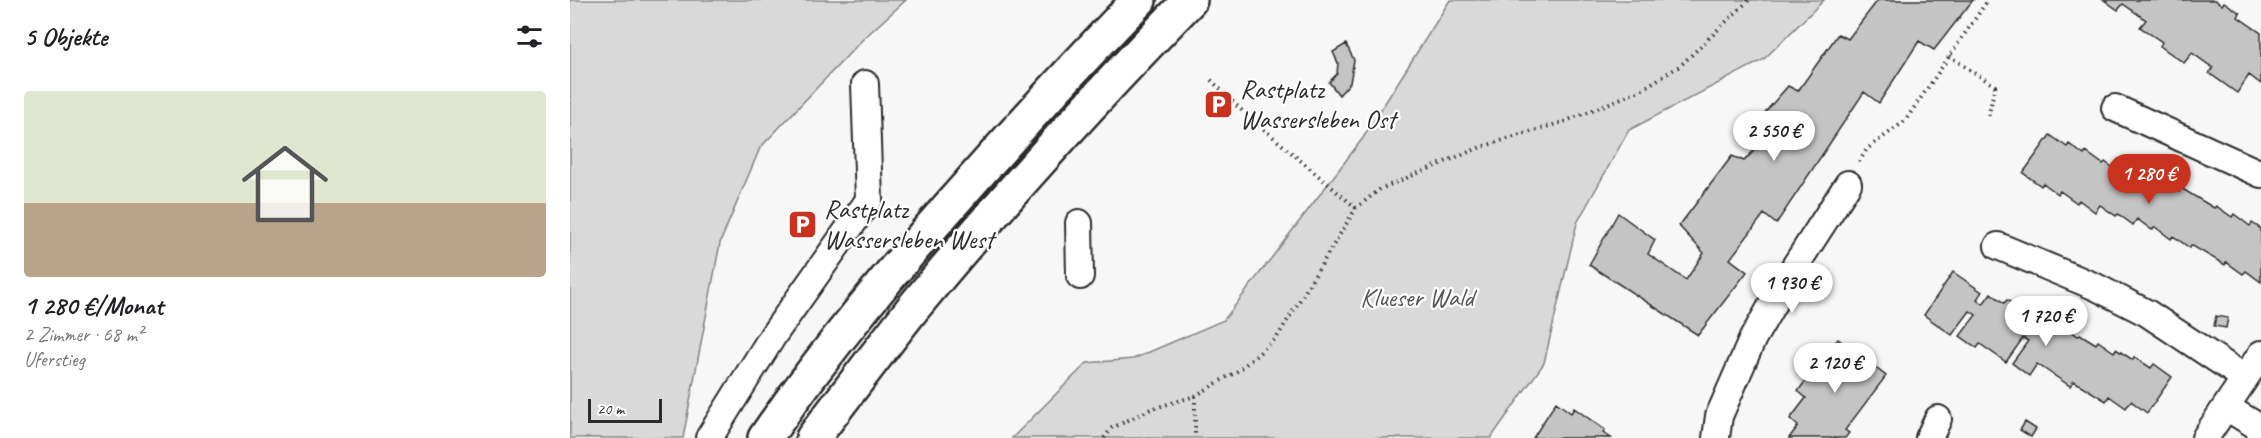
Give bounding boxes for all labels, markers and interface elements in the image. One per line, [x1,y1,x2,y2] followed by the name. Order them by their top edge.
[24,20,108,53] text: 5 Objekte
[513,20,546,53] icon: filters
[1240,73,1399,136] place label: Rastplatz Wassersleben Ost
[1203,88,1235,120] parking icon: Rastplatz Wassersleben Ost
[1719,111,1829,162] pin: 2 550 €
[1747,118,1801,143] text: 2 550 €
[231,130,339,238] icon: home
[2094,154,2204,205] pin: 1 280 €
[2122,161,2176,186] text: 1 280 €
[824,193,997,256] place label: Rastplatz Wassersleben West
[787,208,819,240] parking icon: Rastplatz Wassersleben West
[1737,263,1847,314] pin: 1 930 €
[1765,270,1819,295] text: 1 930 €
[1360,281,1477,314] park label: Klueser Wald
[24,289,163,322] text: 1 280 €/Monat
[1991,296,2101,347] pin: 1 720 €
[2019,303,2073,328] text: 1 720 €
[24,322,143,347] text: 2 Zimmer · 68 m²
[1780,343,1890,394] pin: 2 120 €
[24,347,85,372] text: Uferstieg
[1808,350,1862,375] text: 2 120 €
[588,396,662,424] scale bar
[597,399,624,419] text: 20 m

